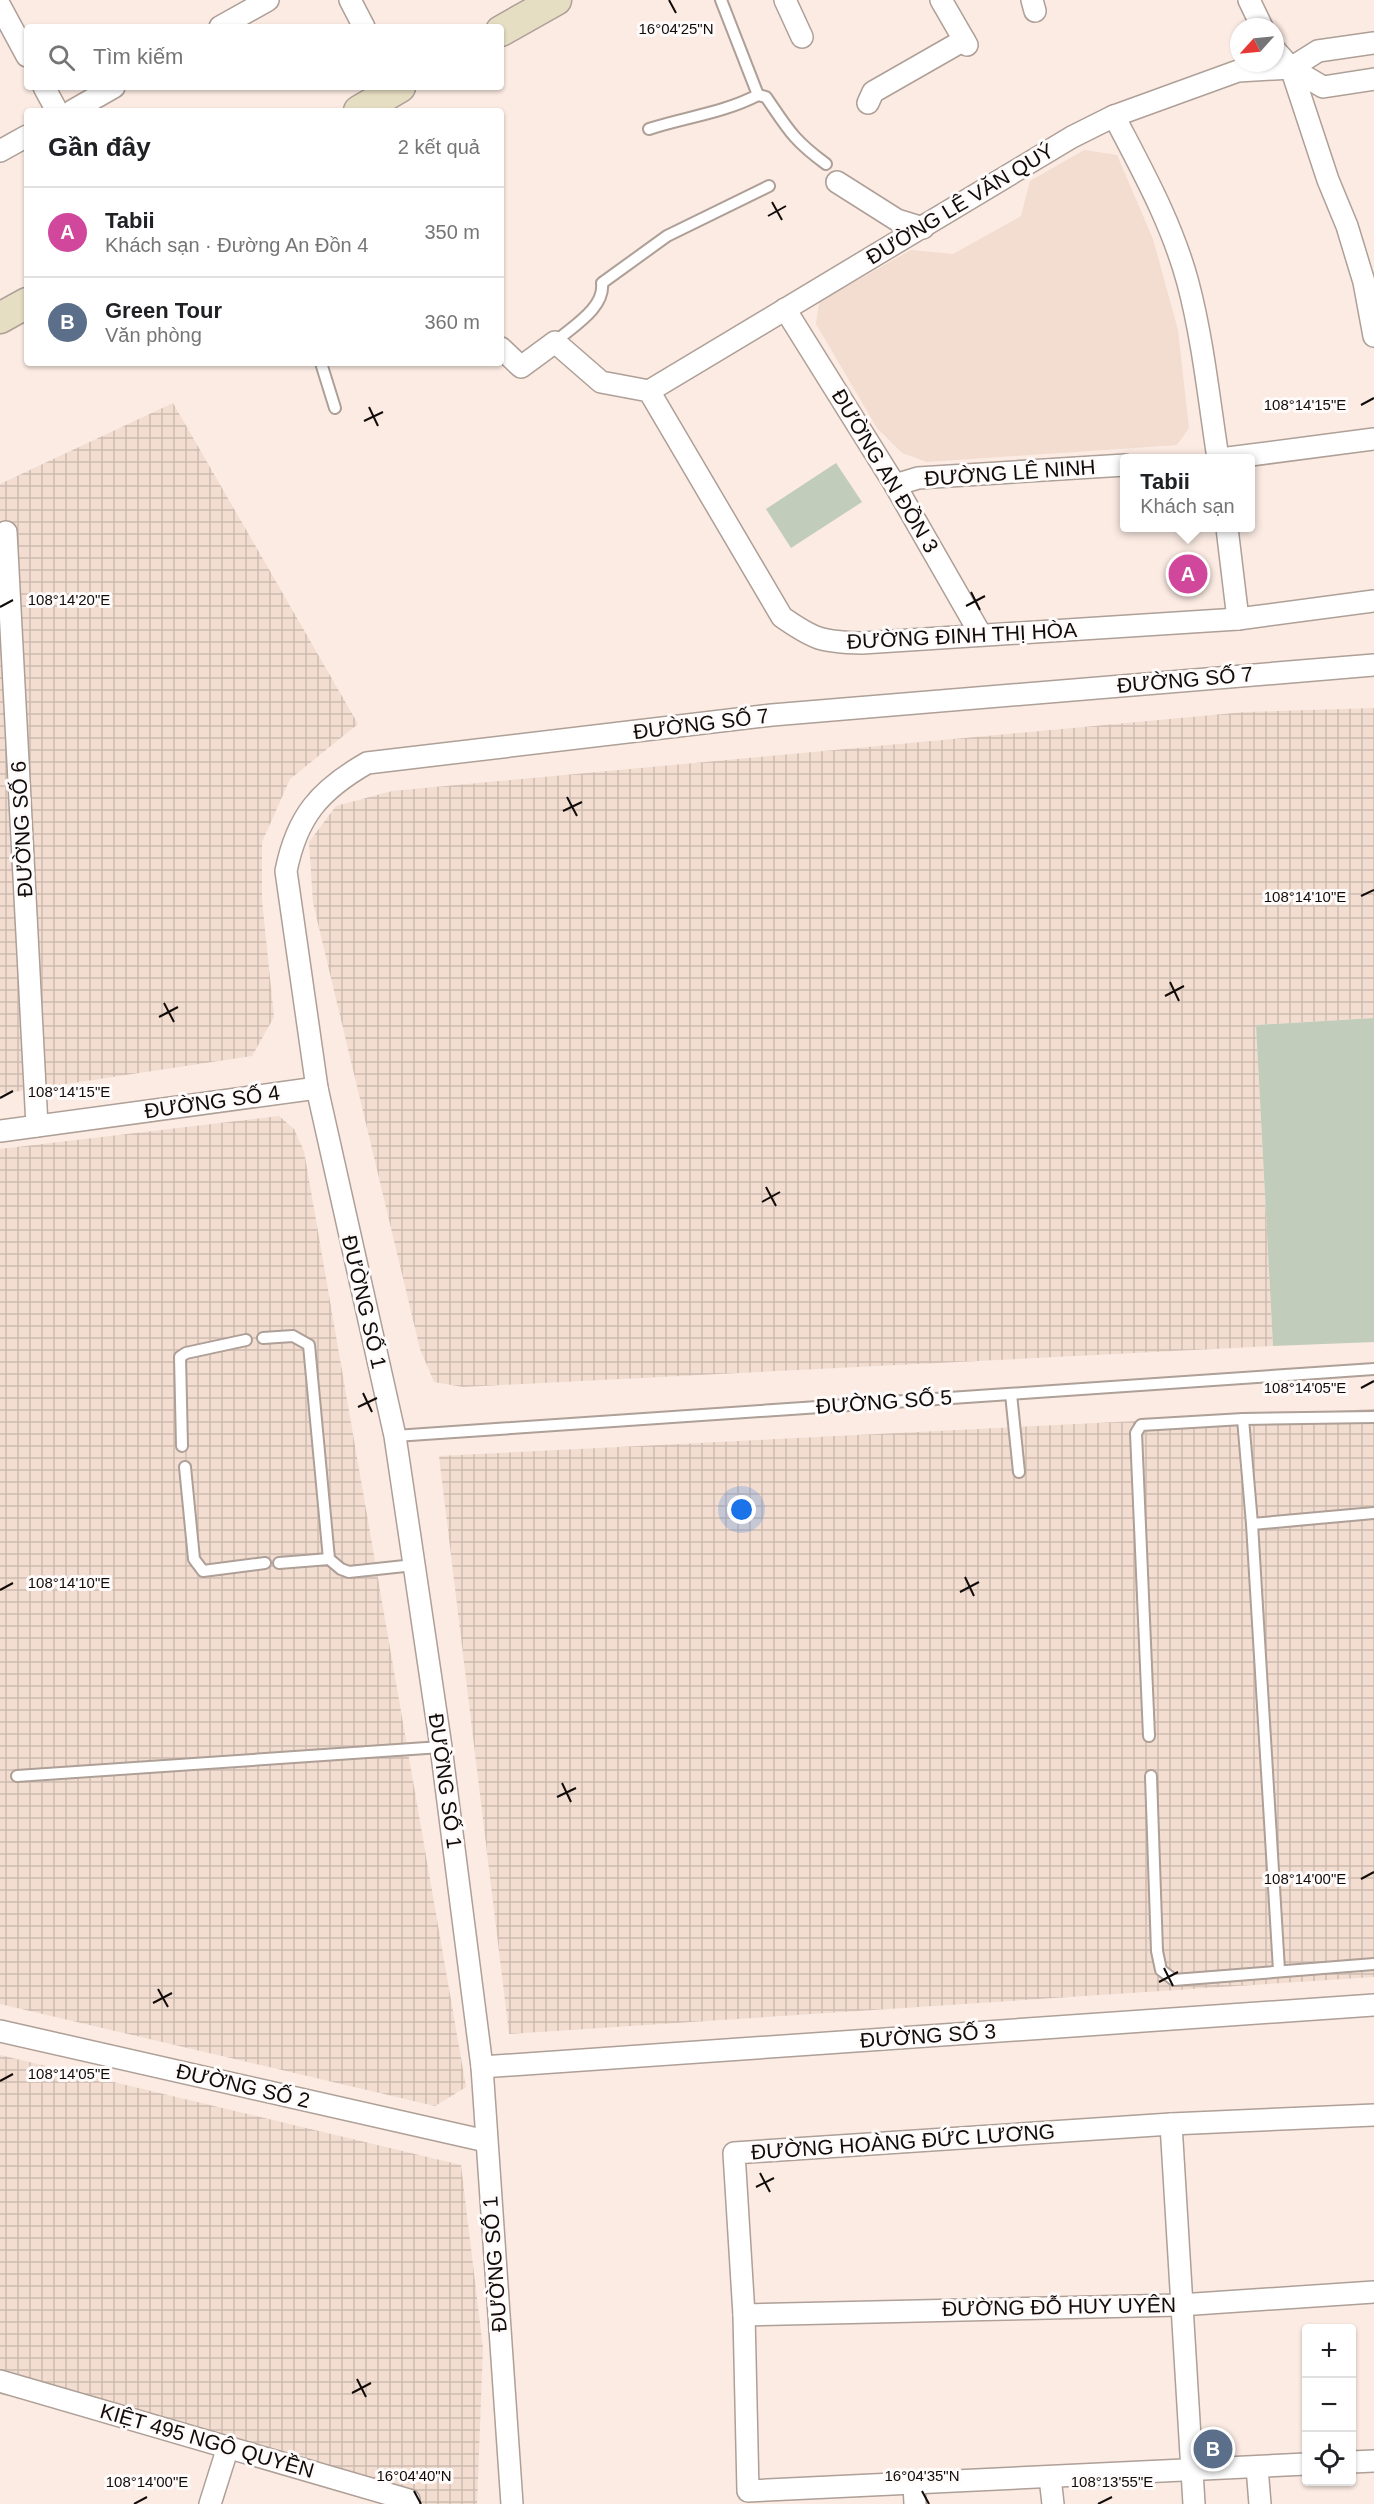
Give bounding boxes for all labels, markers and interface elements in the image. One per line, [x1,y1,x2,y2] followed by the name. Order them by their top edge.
[1230,18,1284,72] north arrow
[638,20,714,37] text: 16°04'25"N
[24,24,504,90] search box
[45,41,78,74] icon: search
[93,44,183,69] text: Tìm kiếm
[48,132,151,162] text: Gần đây
[398,136,480,158] text: 2 kết quả
[862,138,1058,269] street label: ĐƯỜNG LÊ VĂN QUÝ
[105,208,155,233] text: Tabii
[60,221,75,243] text: A
[424,221,480,243] text: 350 m
[105,234,368,256] text: Khách sạn · Đường An Đồn 4
[105,298,222,323] text: Green Tour
[60,311,75,333] text: B
[424,311,480,333] text: 360 m
[105,324,202,346] text: Văn phòng
[828,385,943,557] street label: ĐƯỜNG AN ĐỒN 3
[1264,396,1346,413] text: 108°14'15"E
[1120,454,1255,532] popup
[924,455,1096,490] street label: ĐƯỜNG LÊ NINH
[1140,469,1190,494] text: Tabii
[1140,495,1235,517] text: Khách sạn
[1168,552,1208,596] pin: A
[28,591,110,608] text: 108°14'20"E
[846,618,1078,653] street label: ĐƯỜNG ĐINH THỊ HÒA
[1116,662,1254,697] street label: ĐƯỜNG SỐ 7
[632,704,770,743] street label: ĐƯỜNG SỐ 7
[6,760,37,898] street label: ĐƯỜNG SỐ 6
[1264,888,1346,905] text: 108°14'10"E
[143,1081,281,1122] street label: ĐƯỜNG SỐ 4
[28,1083,110,1100] text: 108°14'15"E
[338,1233,391,1371] street label: ĐƯỜNG SỐ 1
[1264,1379,1346,1396] text: 108°14'05"E
[815,1385,953,1418] street label: ĐƯỜNG SỐ 5
[727,1495,756,1524] your location
[28,1574,110,1591] text: 108°14'10"E
[425,1712,466,1850] street label: ĐƯỜNG SỐ 1
[1264,1870,1346,1887] text: 108°14'00"E
[859,2019,997,2052] street label: ĐƯỜNG SỐ 3
[174,2059,312,2112] street label: ĐƯỜNG SỐ 2
[28,2065,110,2082] text: 108°14'05"E
[750,2119,1056,2164] street label: ĐƯỜNG HOÀNG ĐỨC LƯƠNG
[478,2195,511,2333] street label: ĐƯỜNG SỐ 1
[942,2293,1176,2320] street label: ĐƯỜNG ĐỖ HUY UYÊN
[1302,2324,1356,2486] map controls
[1302,2324,1356,2378] button: +
[1302,2378,1356,2432] button: −
[98,2399,317,2482] street label: KIỆT 495 NGÔ QUYỀN
[1194,2426,1232,2472] pin: B
[1302,2432,1356,2486] button: locate
[376,2467,452,2484] text: 16°04'40"N
[884,2467,960,2484] text: 16°04'35"N
[106,2473,188,2490] text: 108°14'00"E
[1071,2473,1153,2490] text: 108°13'55"E

